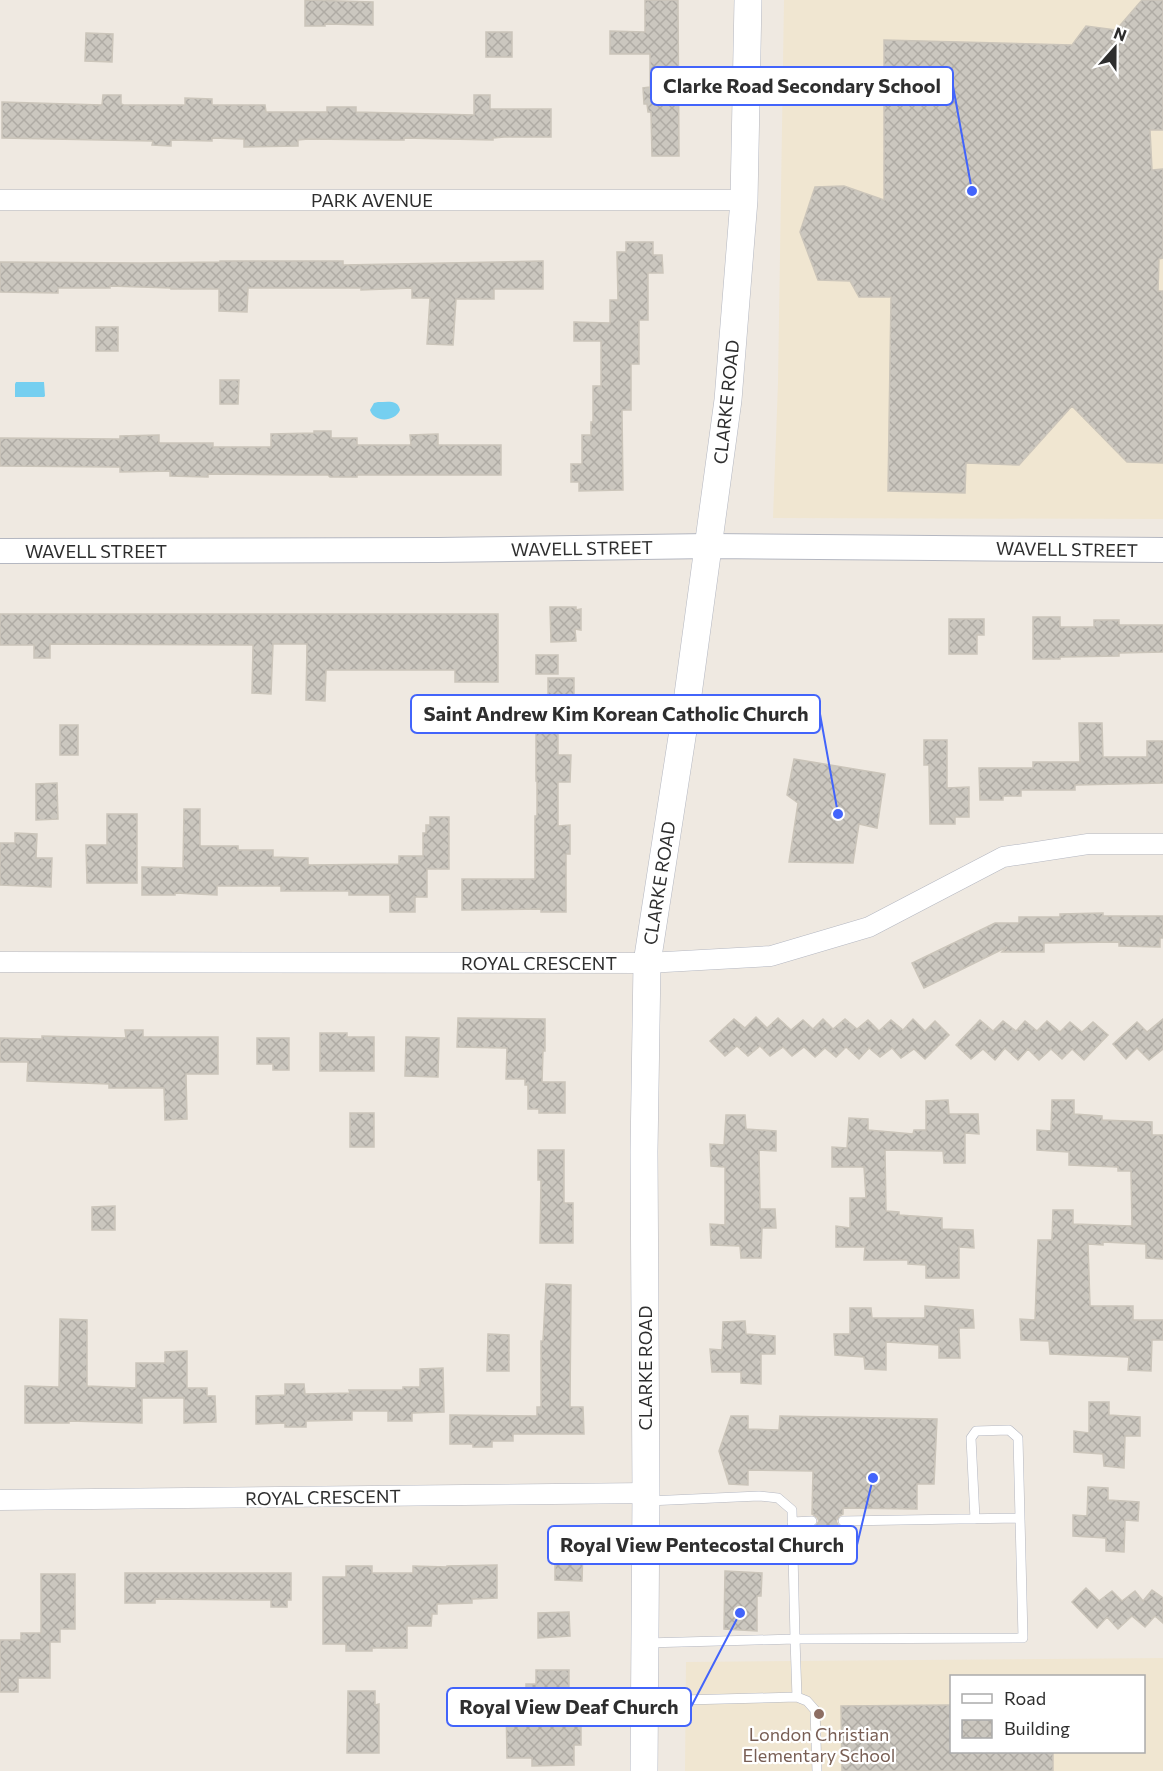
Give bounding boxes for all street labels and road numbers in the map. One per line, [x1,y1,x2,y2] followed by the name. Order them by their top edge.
[311,189,433,211] street label: PARK AVENUE
[709,339,743,465] street label: CLARKE ROAD
[511,536,653,560] street label: WAVELL STREET
[996,537,1138,561] street label: WAVELL STREET
[25,540,167,562] street label: WAVELL STREET
[638,820,680,946] street label: CLARKE ROAD
[461,952,617,974] street label: ROYAL CRESCENT
[634,1306,656,1430] street label: CLARKE ROAD
[245,1485,401,1509] street label: ROYAL CRESCENT

